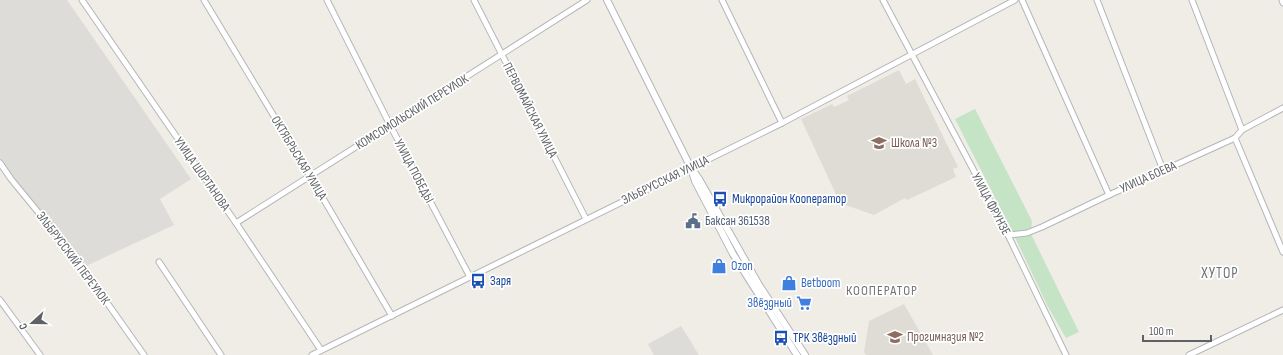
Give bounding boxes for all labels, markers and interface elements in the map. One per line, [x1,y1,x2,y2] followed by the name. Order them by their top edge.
[499,60,561,161] street label: ПЕРВОМАЙСКАЯ УЛИЦА
[353,71,472,153] street label: КОМСОМОЛЬСКИЙ ПЕРЕУЛОК
[268,113,331,203] street label: ОКТЯБРЬСКАЯ УЛИЦА
[171,134,234,214] street label: УЛИЦА ШОРТАНОВА
[870,134,888,152] school or university icon: Школа №3
[891,135,937,151] place label: Школа №3
[391,136,437,206] street label: УЛИЦА ПОБЕДЫ
[619,152,712,208] street label: ЭЛЬБРУССКАЯ УЛИЦА
[1117,157,1179,197] street label: УЛИЦА БОЕВА
[968,170,1014,238] street label: УЛИЦА ФРУНЗЕ
[711,190,729,208] bus stop icon: Микрорайон Кооператор
[732,191,846,207] place label: Микрорайон Кооператор
[33,208,113,308] street label: ЭЛЬБРУССКИЙ ПЕРЕУЛОК
[684,212,702,230] public building icon: Баксан 361538
[705,213,770,229] place label: Баксан 361538
[710,257,728,275] shop icon: Ozon
[731,258,753,274] place label: Ozon
[1200,264,1239,283] district label: ХУТОР
[469,272,487,290] bus stop icon: Заря
[490,273,511,289] place label: Заря
[780,274,798,292] shop icon: Betboom
[801,275,840,291] place label: Betboom
[846,282,918,299] district label: КООПЕРАТОР
[795,294,813,312] supermarket icon: Звёздный
[747,295,792,311] place label: Звёздный
[12,303,52,343] north arrow
[1143,317,1211,343] scale bar
[16,321,30,331] text: С
[1149,324,1174,339] text: 100 m
[886,328,904,346] school or university icon: Прогимназия №2
[772,329,790,347] bus stop icon: ТРК Звёздный
[907,329,984,345] place label: Прогимназия №2
[793,330,856,346] place label: ТРК Звёздный

